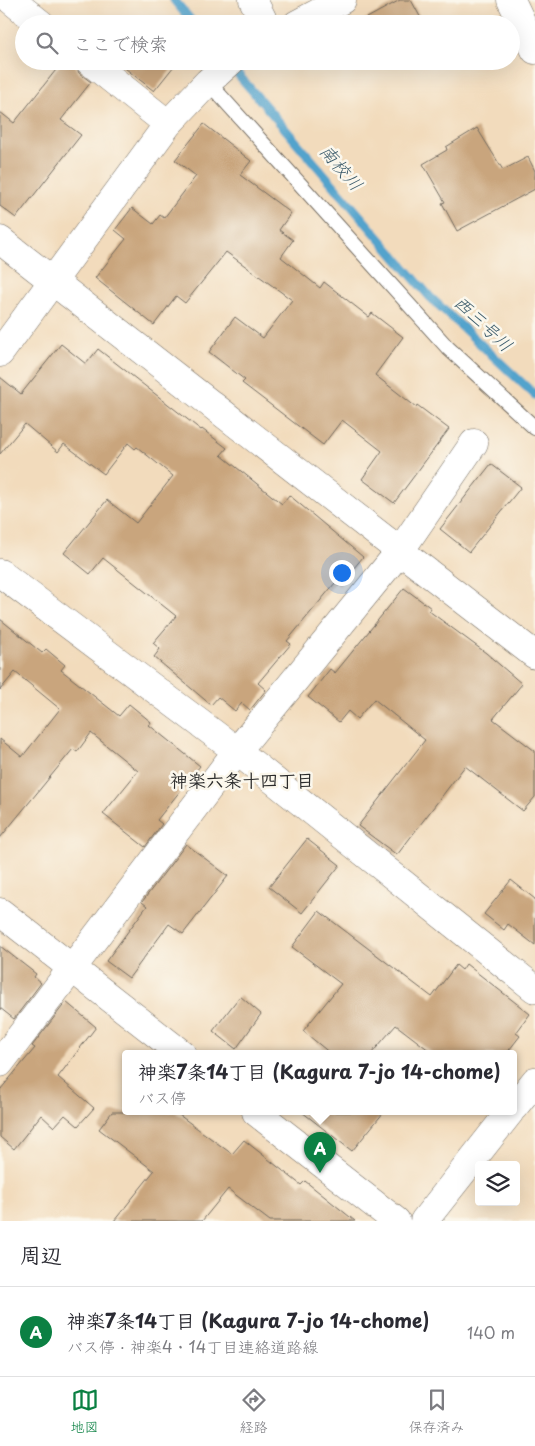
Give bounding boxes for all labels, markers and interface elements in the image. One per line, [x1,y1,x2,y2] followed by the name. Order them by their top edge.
[15,15,520,70] search box
[33,29,61,57] icon: search
[73,29,168,57] text: ここで検索
[314,138,370,196] water label: 南校川
[448,288,520,357] water label: 西三号川
[329,560,355,586] your location
[170,766,314,793] district label: 神楽六条十四丁目
[122,1050,517,1115] popup
[138,1057,501,1085] text: 神楽7条14丁目 (Kagura 7-jo 14-chome)
[138,1085,186,1109] text: バス停
[304,1132,336,1173] pin: A
[475,1161,520,1206] map controls
[475,1161,520,1206] button: layers
[20,1238,62,1270] text: 周辺
[67,1306,429,1334] text: 神楽7条14丁目 (Kagura 7-jo 14-chome)
[30,1320,42,1344] text: A
[467,1320,515,1344] text: 140 m
[67,1334,318,1358] text: バス停 · 神楽4・14丁目連絡道路線
[71,1386,99,1437] tab: 地図
[240,1386,268,1437] tab: 経路
[409,1386,465,1437] tab: 保存済み

